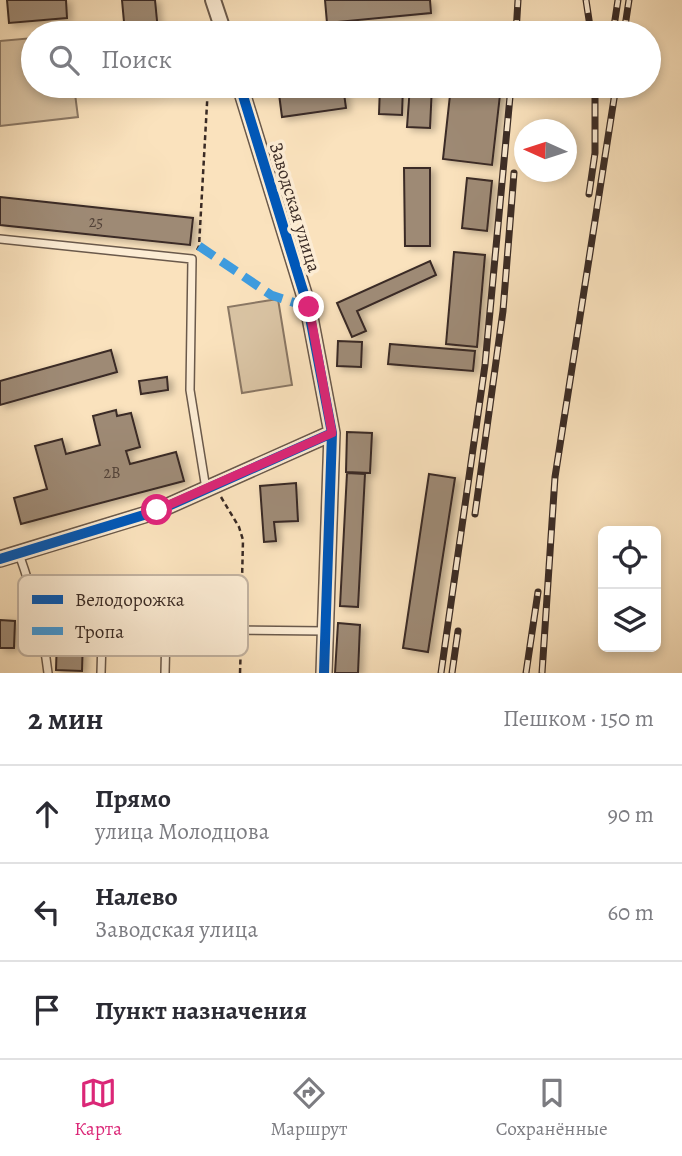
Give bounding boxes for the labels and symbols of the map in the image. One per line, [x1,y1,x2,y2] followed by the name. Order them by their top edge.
[514,119,577,182] north arrow
[263,139,327,276] street label: Заводская улица
[89,211,103,233] house number: 25
[293,291,324,322] route end
[103,462,121,484] house number: 2В
[141,494,172,525] route start
[18,575,248,656] legend
[75,587,185,613] text: Велодорожка
[75,619,124,645] text: Тропа

